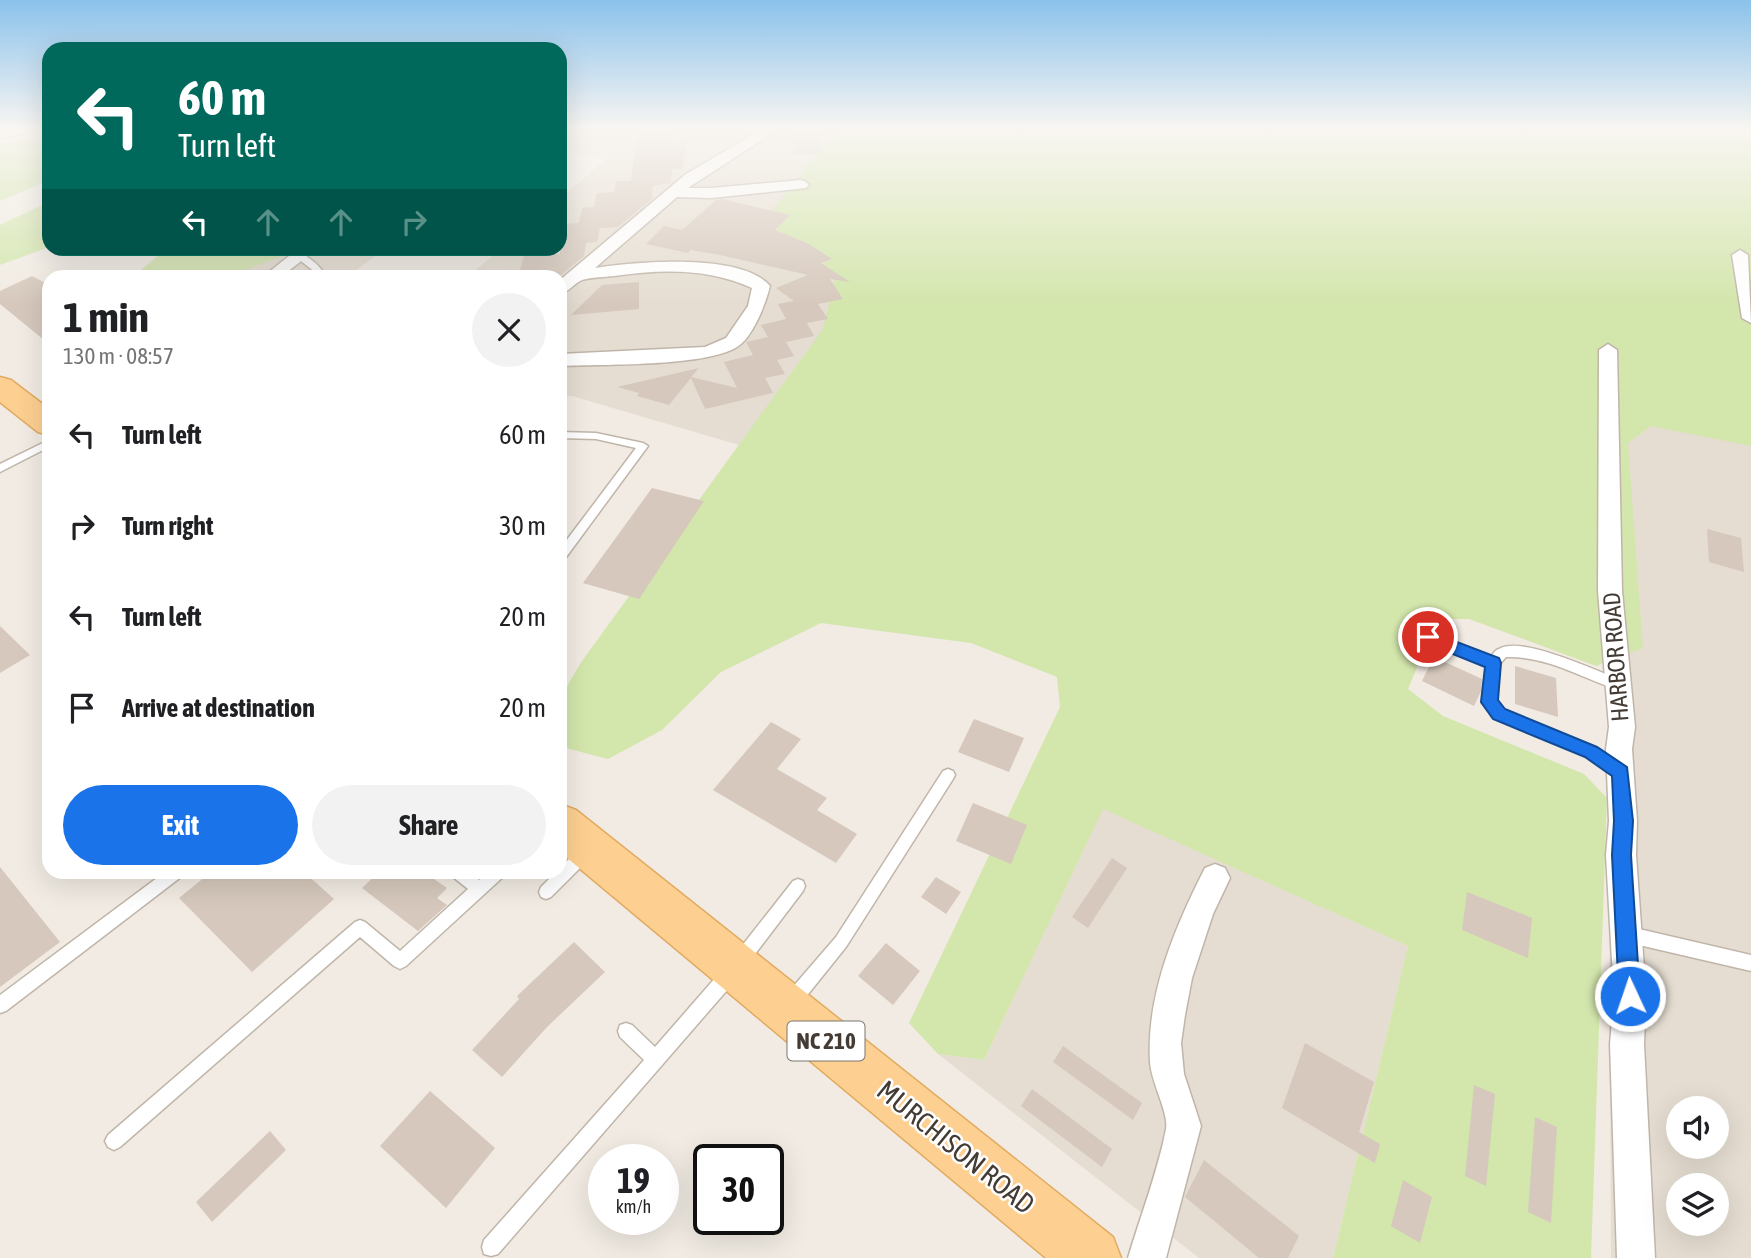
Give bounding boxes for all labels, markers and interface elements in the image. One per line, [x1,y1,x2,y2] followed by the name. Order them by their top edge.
[178,69,266,125] text: 60 m
[63,70,154,161] icon: left
[178,127,276,164] text: Turn left
[176,203,214,241] icon: left
[249,203,287,241] icon: ahead
[322,203,360,241] icon: ahead
[395,203,433,241] icon: right
[63,293,149,341] text: 1 min
[472,293,546,367] button: close
[63,343,174,369] text: 130 m · 08:57
[63,416,101,454] icon: left
[122,420,202,450] text: Turn left
[499,420,546,450] text: 60 m
[63,507,101,545] icon: right
[122,511,213,541] text: Turn right
[499,511,546,541] text: 30 m
[1598,592,1633,723] street label: HARBOR ROAD
[63,598,101,636] icon: left
[122,602,202,632] text: Turn left
[499,602,546,632] text: 20 m
[1398,607,1458,667] pin
[1409,618,1447,656] icon: arrive
[63,689,101,727] icon: arrive
[122,693,315,723] text: Arrive at destination
[499,693,546,723] text: 20 m
[63,785,298,865] button: Exit
[312,785,546,865] button: Share
[1593,959,1667,1033] position arrow
[788,1022,864,1060] road number: NC 210
[871,1074,1041,1220] street label: MURCHISON ROAD
[1666,1096,1729,1236] map controls
[1666,1096,1729,1159] button: sound
[693,1144,784,1235] speed limit sign: 30
[617,1160,650,1200] text: 19
[1666,1173,1729,1236] button: layers
[616,1196,651,1217] text: km/h

